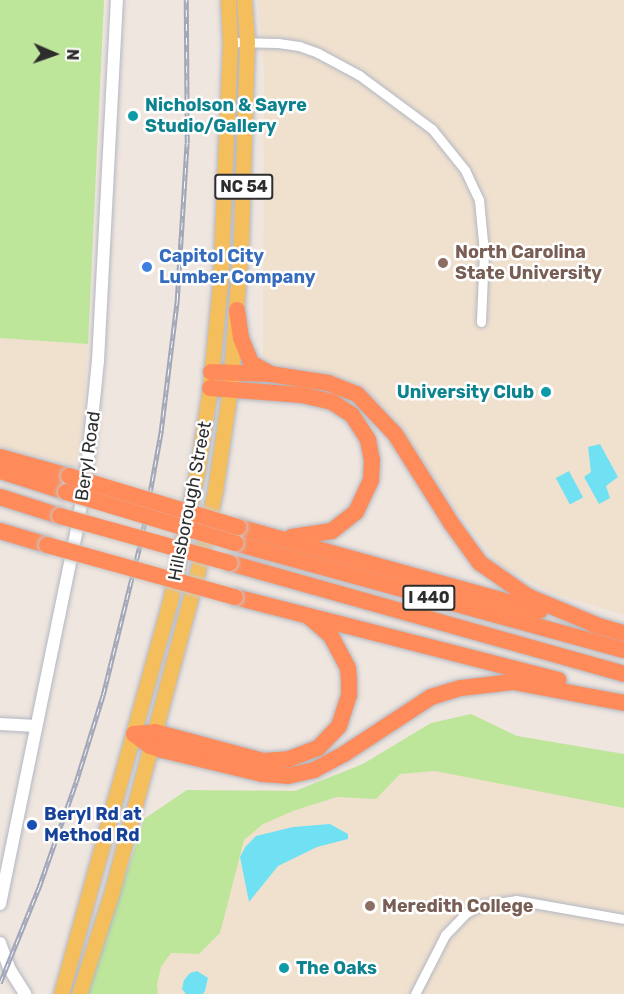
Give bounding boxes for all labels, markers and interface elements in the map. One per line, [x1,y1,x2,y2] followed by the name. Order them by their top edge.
[24,24,84,84] north arrow
[63,49,82,61] text: N
[145,95,307,138] place label: Nicholson & Sayre Studio/Gallery
[126,109,140,123] marker: Nicholson & Sayre Studio/Gallery
[214,174,274,200] road number: NC 54
[455,242,602,284] place label: North Carolina State University
[159,246,316,288] place label: Capitol City Lumber Company
[436,256,450,270] marker: North Carolina State University
[140,260,154,274] marker: Capitol City Lumber Company
[396,381,534,403] place label: University Club
[539,385,553,399] marker: University Club
[71,410,105,502] street label: Beryl Road
[164,419,216,583] street label: Hillsborough Street
[402,585,456,611] road number: I 440
[44,804,142,846] place label: Beryl Rd at Method Rd
[25,818,39,832] marker: Beryl Rd at Method Rd
[382,895,534,917] place label: Meredith College
[363,899,377,913] marker: Meredith College
[296,957,377,979] place label: The Oaks
[277,961,291,975] marker: The Oaks

